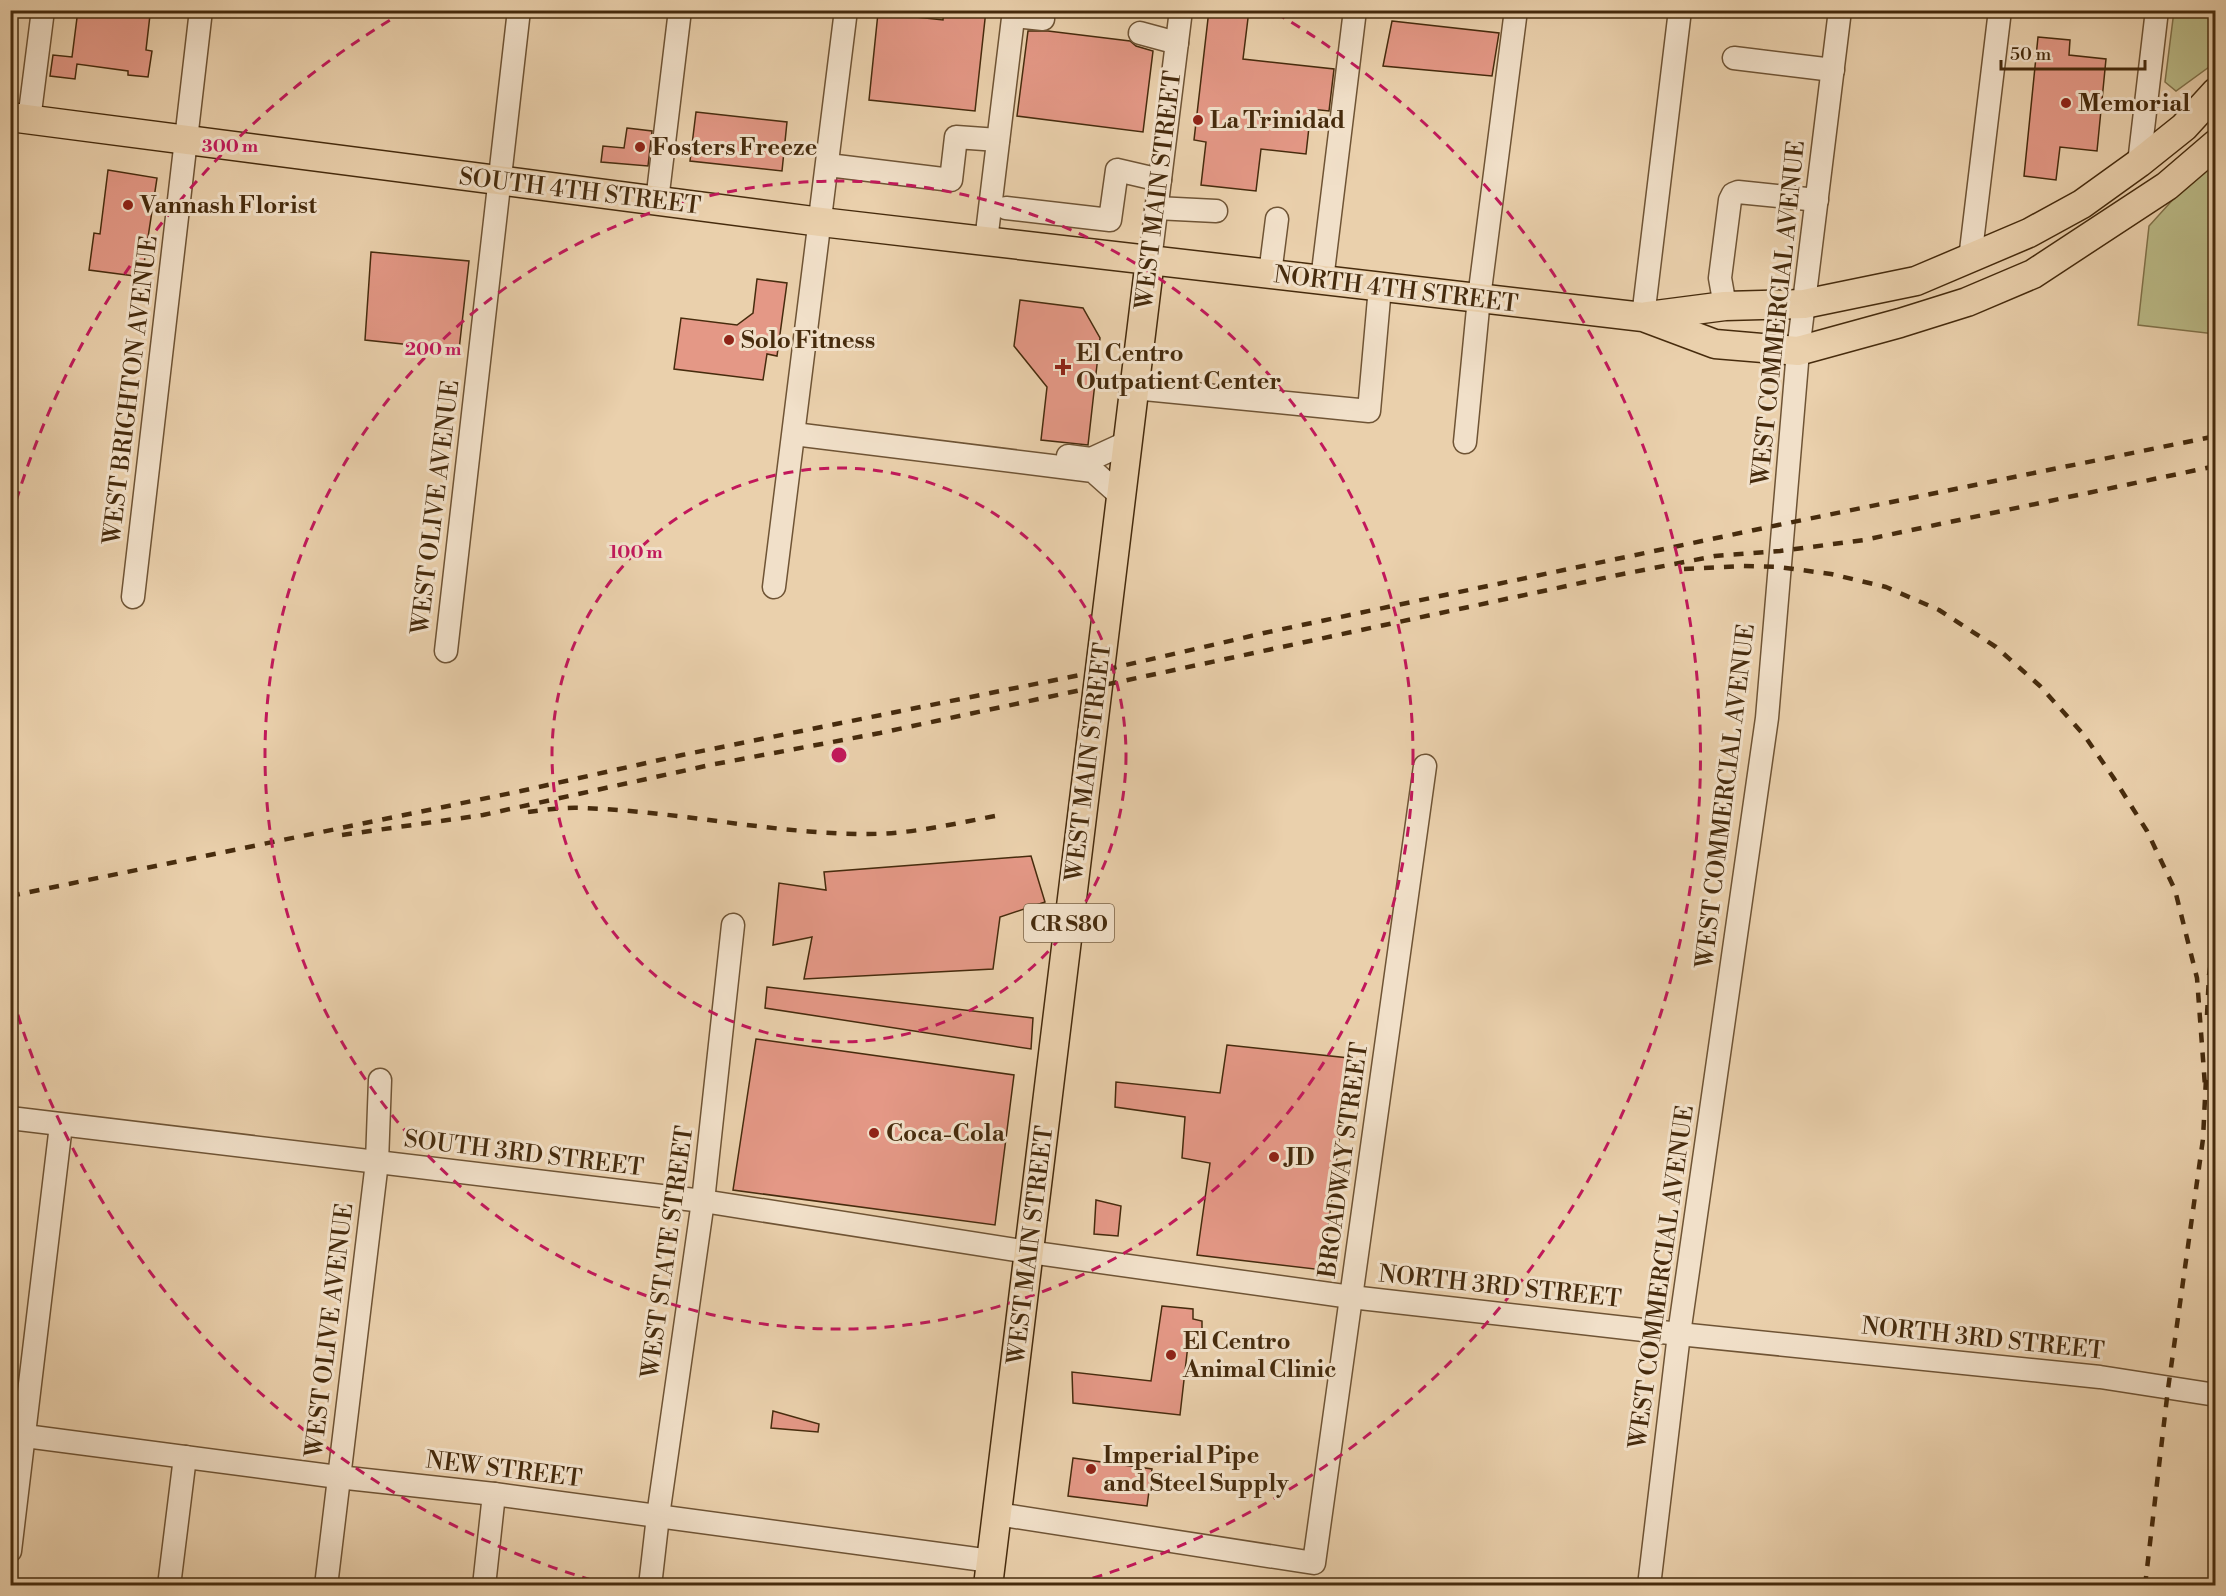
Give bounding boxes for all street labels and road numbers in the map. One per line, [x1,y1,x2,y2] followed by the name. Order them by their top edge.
[1129,69,1189,312] street label: WEST MAIN STREET
[1746,139,1812,488] street label: WEST COMMERCIAL AVENUE
[457,162,703,222] street label: SOUTH 4TH STREET
[97,234,165,547] street label: WEST BRIGHTON AVENUE
[1272,260,1520,320] street label: NORTH 4TH STREET
[405,378,466,637] street label: WEST OLIVE AVENUE
[1690,622,1762,971] street label: WEST COMMERCIAL AVENUE
[1059,641,1119,884] street label: WEST MAIN STREET
[1024,904,1114,942] road number: CR S80
[1312,1040,1375,1281] street label: BROADWAY STREET
[1623,1103,1701,1452] street label: WEST COMMERCIAL AVENUE
[402,1124,646,1184] street label: SOUTH 3RD STREET
[635,1124,701,1381] street label: WEST STATE STREET
[1001,1124,1061,1367] street label: WEST MAIN STREET
[299,1201,360,1460] street label: WEST OLIVE AVENUE
[1377,1259,1623,1315] street label: NORTH 3RD STREET
[1860,1311,2106,1367] street label: NORTH 3RD STREET
[424,1446,584,1494] street label: NEW STREET

